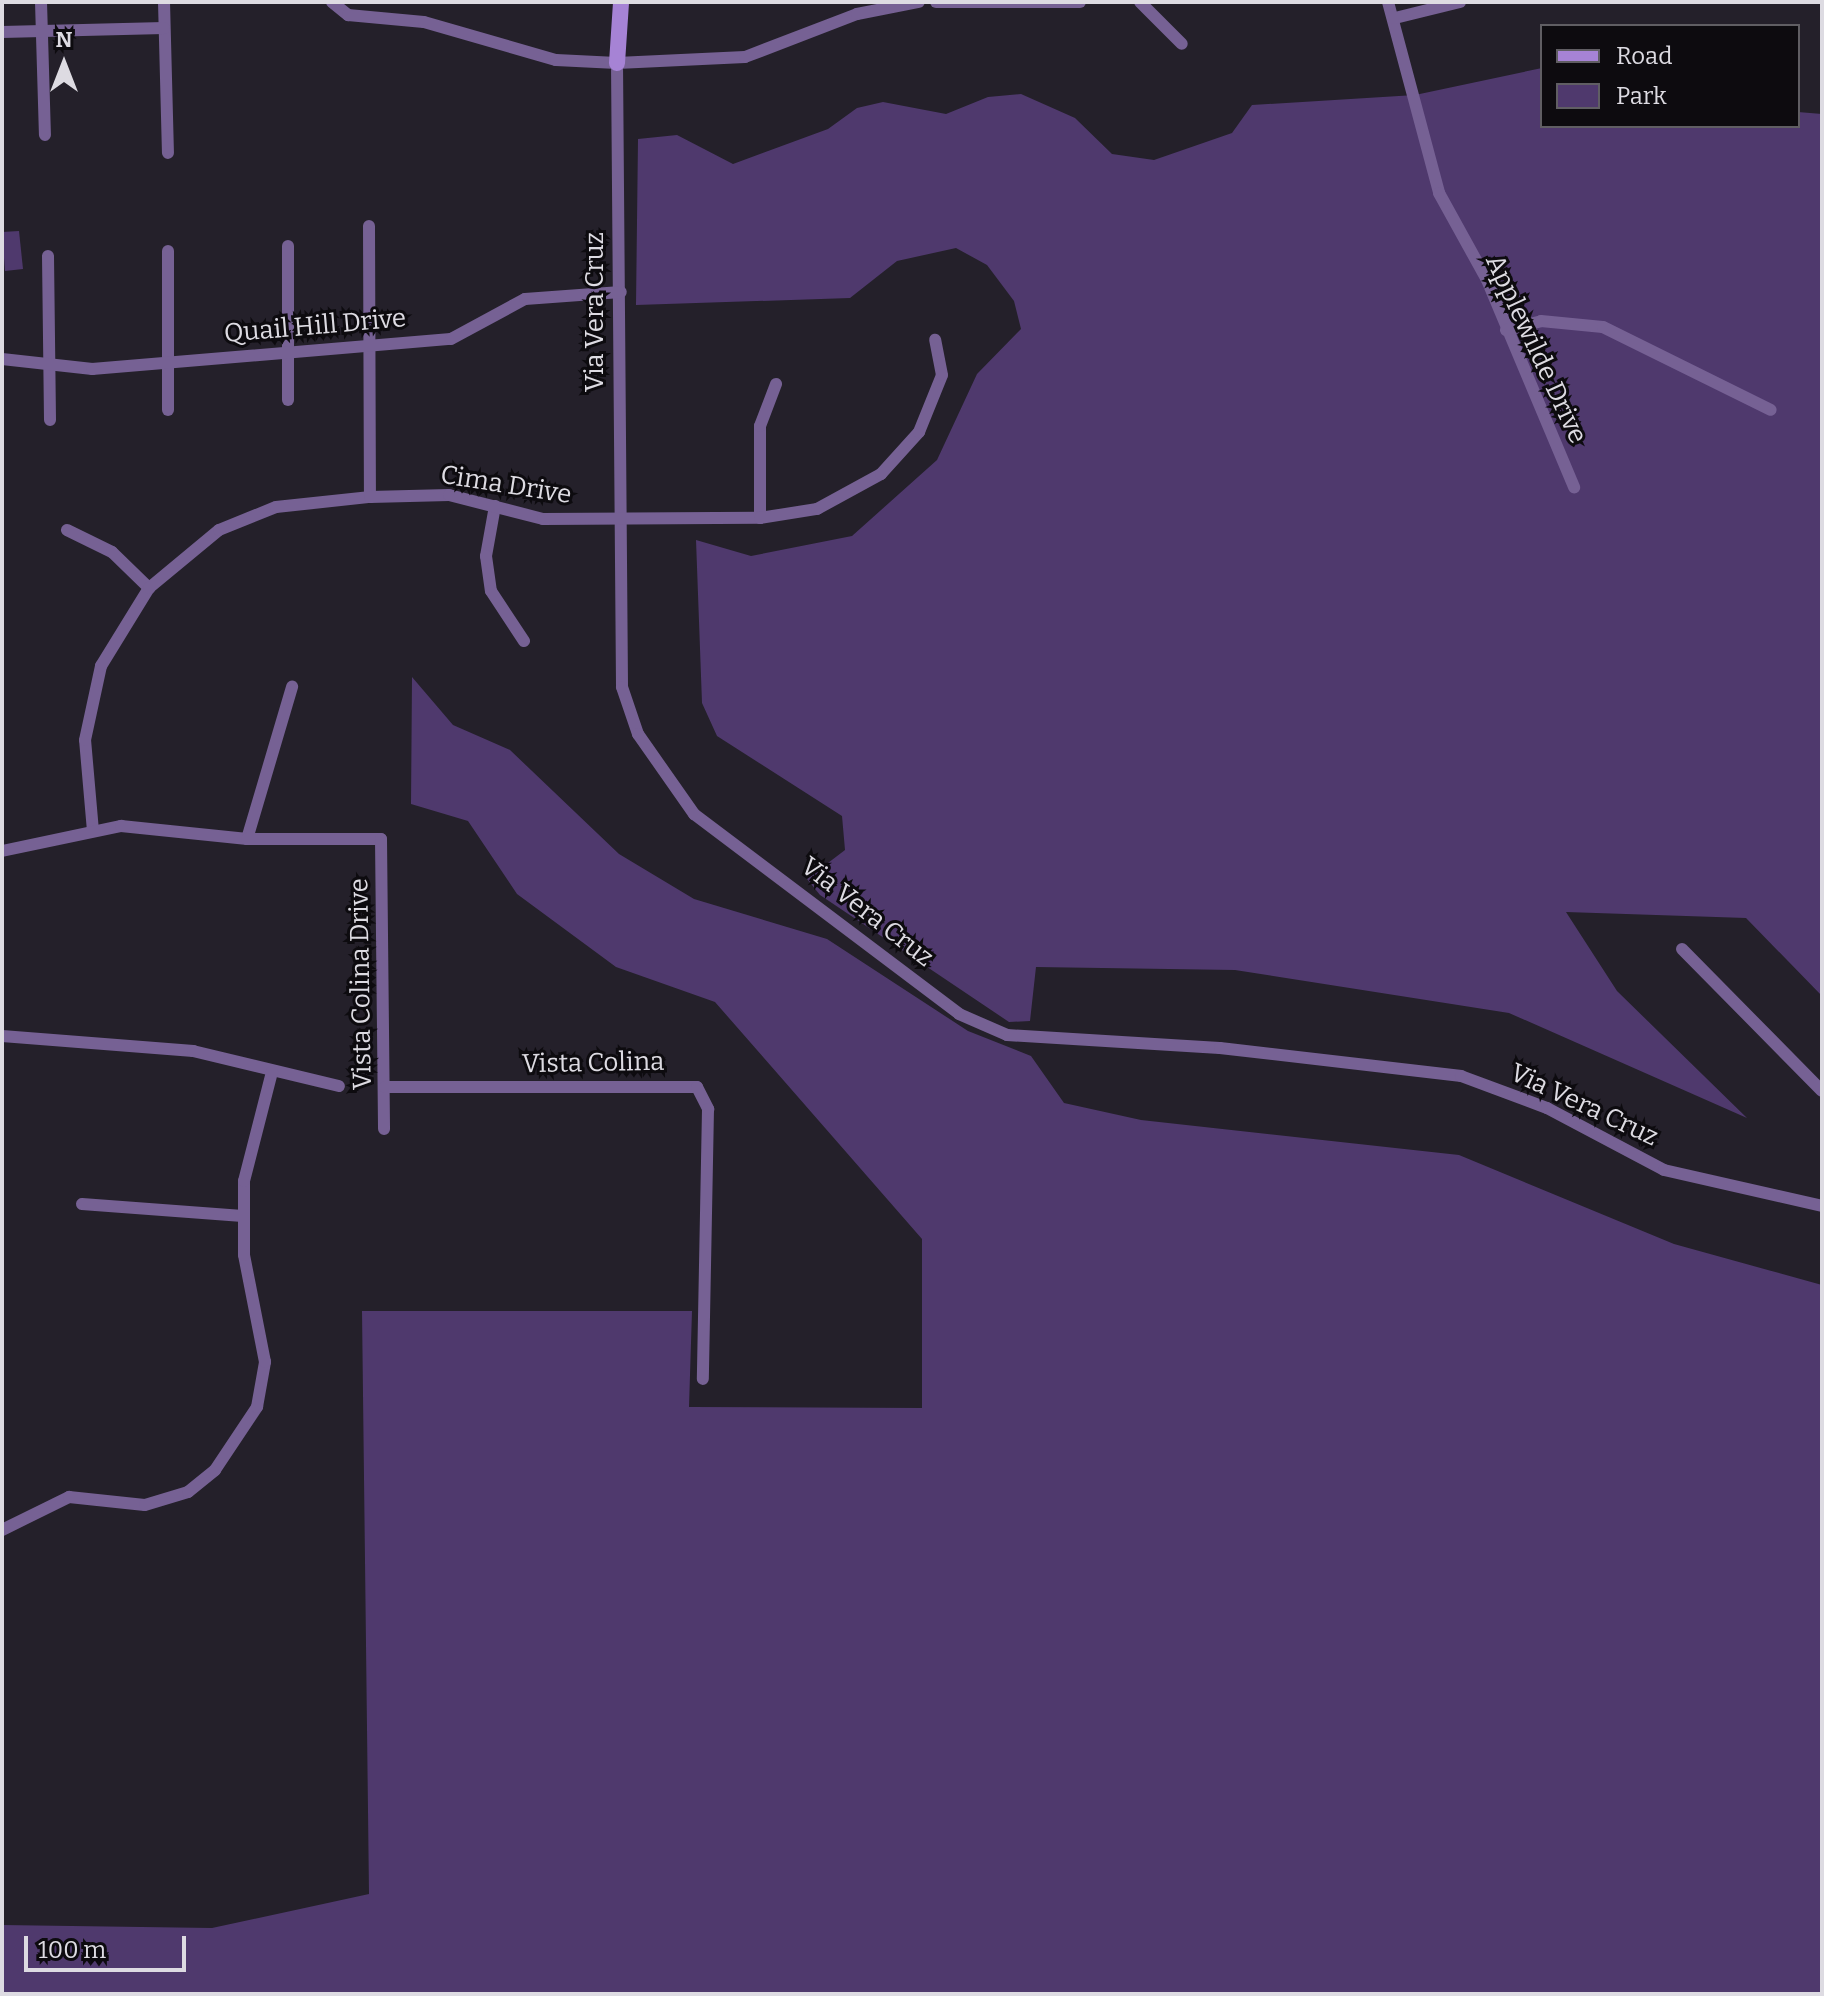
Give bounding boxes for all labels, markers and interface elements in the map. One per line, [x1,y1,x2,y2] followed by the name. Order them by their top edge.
[24,24,104,104] north arrow
[1540,24,1800,128] legend
[56,26,72,53] text: N
[1616,42,1672,70] text: Road
[1616,82,1667,110] text: Park
[579,232,611,392] street label: Via Vera Cruz
[1479,250,1593,448] street label: Applewilde Drive
[223,302,407,350] street label: Quail Hill Drive
[438,459,574,511] street label: Cima Drive
[794,851,940,973] street label: Via Vera Cruz
[344,878,378,1090] street label: Vista Colina Drive
[521,1046,665,1080] street label: Vista Colina
[1505,1057,1663,1153] street label: Via Vera Cruz
[28,1920,190,1970] scale bar
[38,1936,106,1964] text: 100 m

